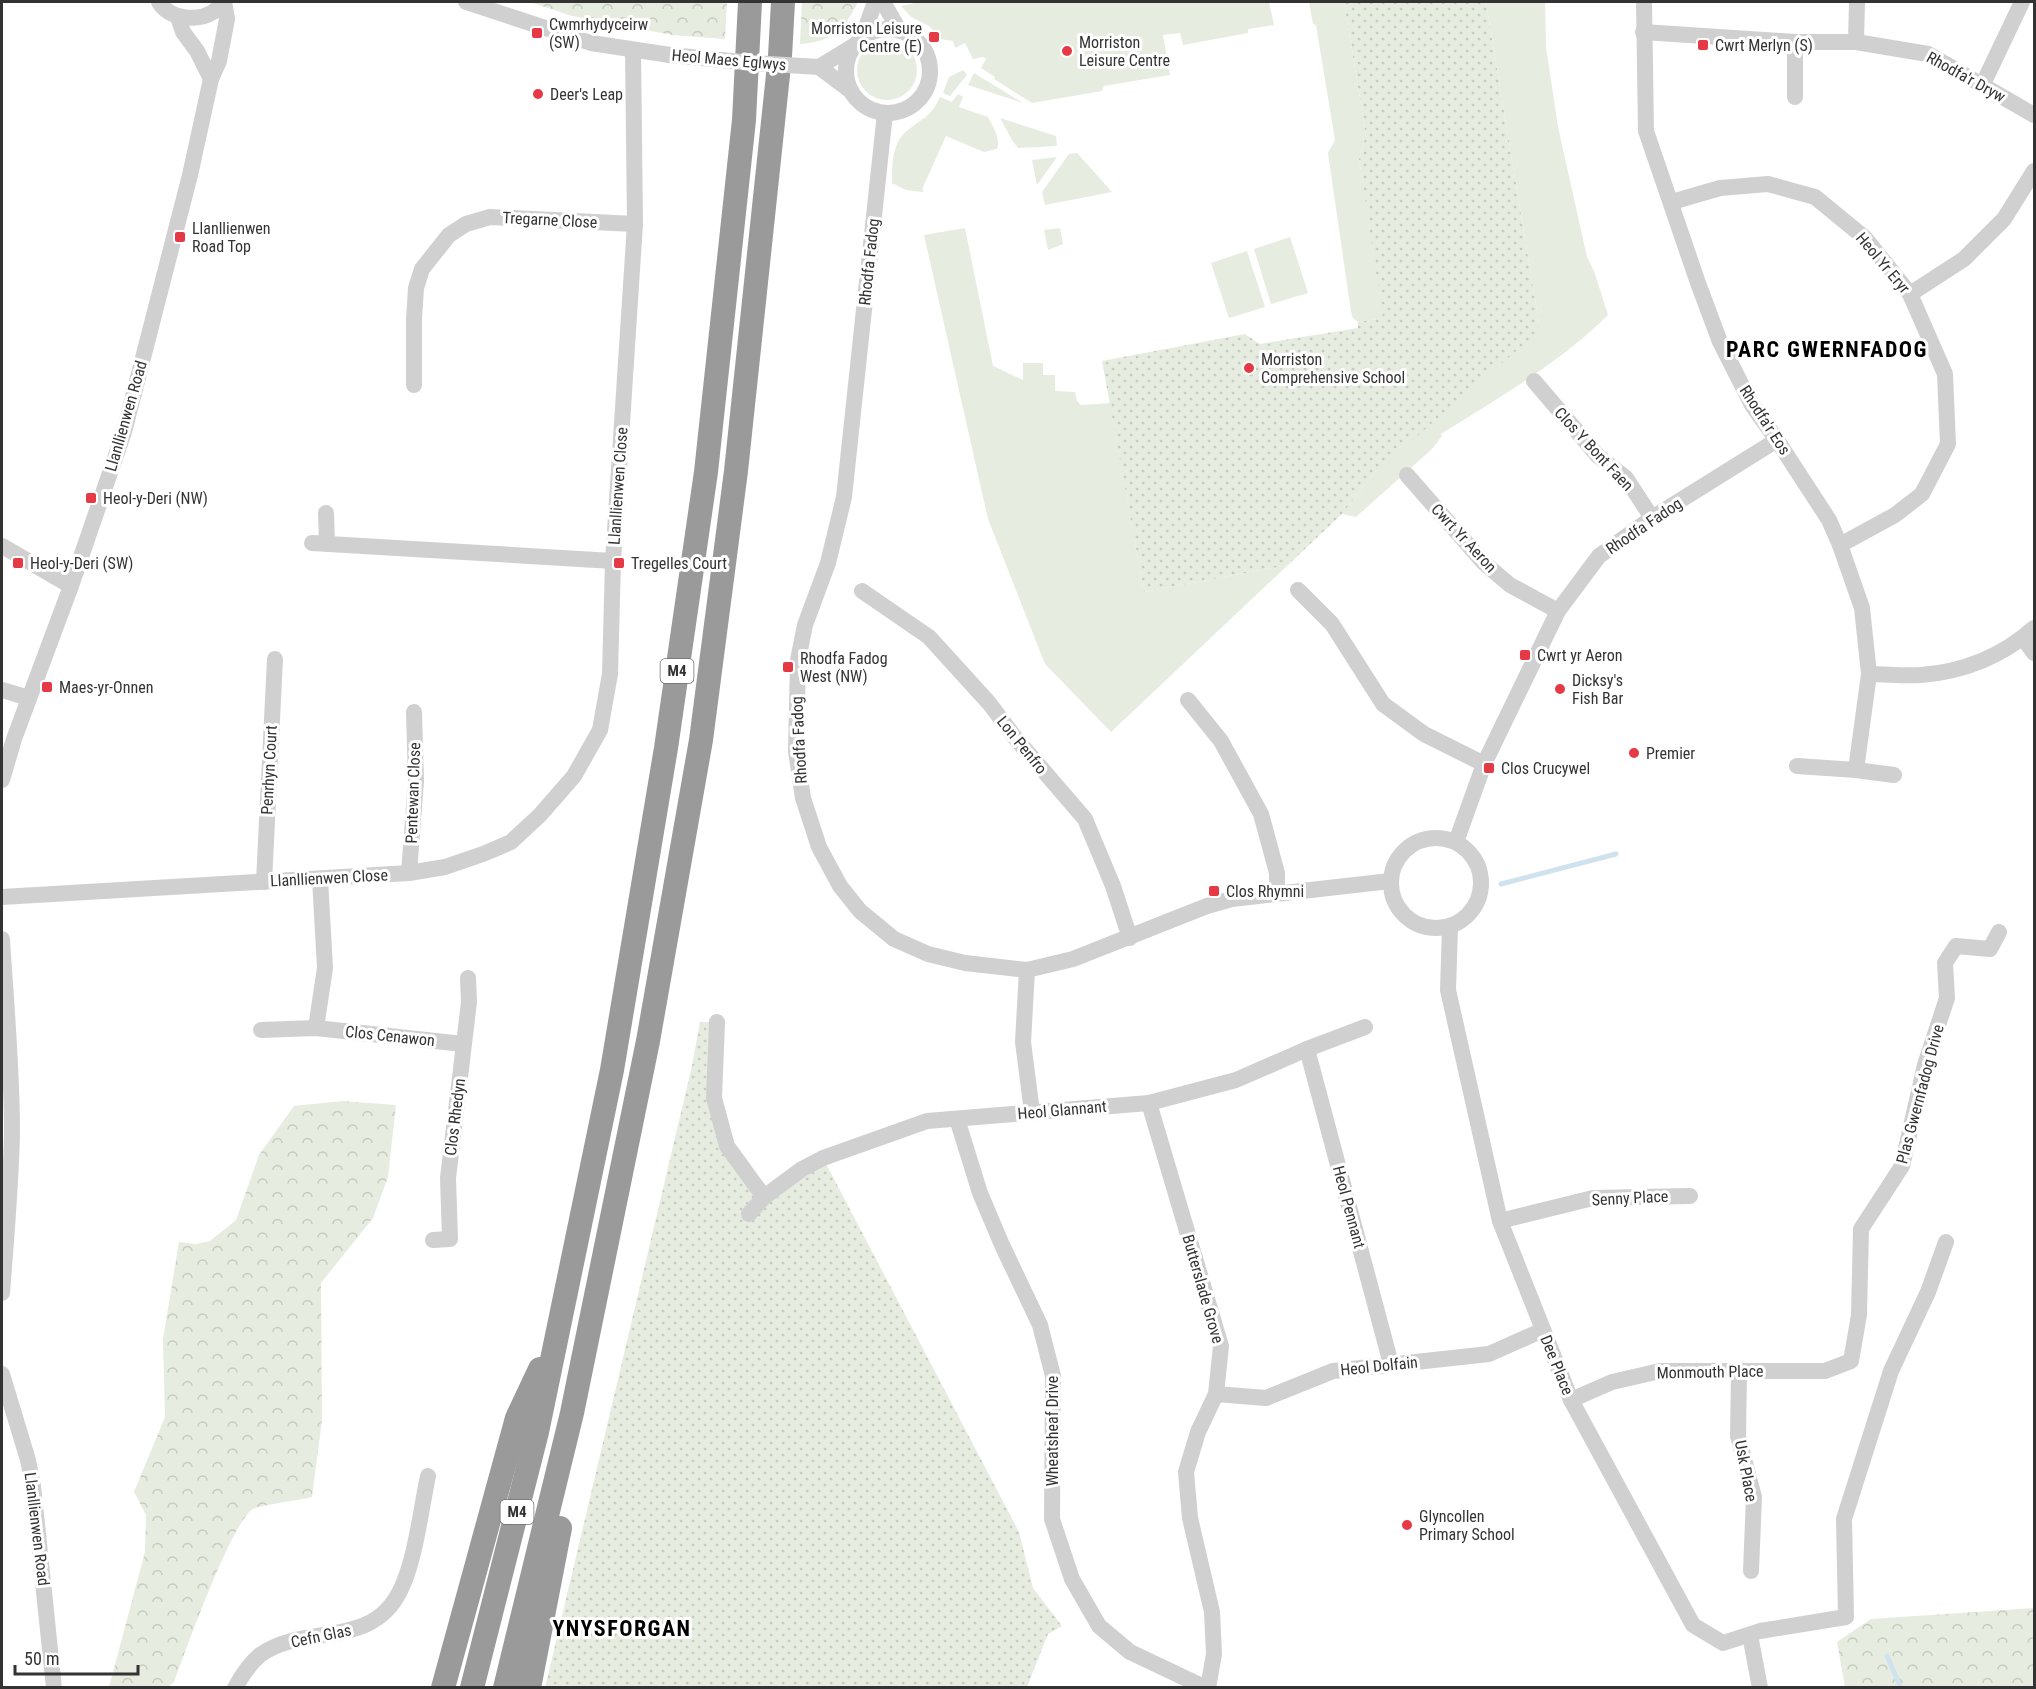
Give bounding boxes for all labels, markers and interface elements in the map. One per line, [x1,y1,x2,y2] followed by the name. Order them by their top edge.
[549,15,648,52] place label: Cwmrhydyceirw (SW)
[811,19,922,56] place label: Morriston Leisure Centre (E)
[530,26,544,40] marker: Cwmrhydyceirw (SW)
[927,30,941,44] marker: Morriston Leisure Centre (E)
[1079,33,1170,70] place label: Morriston Leisure Centre
[1715,36,1813,55] place label: Cwrt Merlyn (S)
[1696,38,1710,52] marker: Cwrt Merlyn (S)
[1060,44,1074,58] marker: Morriston Leisure Centre
[671,46,787,74] street label: Heol Maes Eglwys
[1923,48,2009,106] street label: Rhodfa'r Dryw
[550,85,623,104] place label: Deer's Leap
[531,87,545,101] marker: Deer's Leap
[502,208,598,232] street label: Tregarne Close
[855,217,883,307] street label: Rhodfa Fadog
[192,219,271,256] place label: Llanllienwen Road Top
[1852,229,1914,298] street label: Heol Yr Eryr
[173,230,187,244] marker: Llanllienwen Road Top
[1726,337,1928,362] district label: PARC GWERNFADOG
[1261,350,1405,387] place label: Morriston Comprehensive School
[101,358,151,474] street label: Llanllienwen Road
[1242,361,1256,375] marker: Morriston Comprehensive School
[1736,382,1794,458] street label: Rhodfa'r Eos
[1551,403,1637,495] street label: Clos Y Bont Faen
[604,427,632,545] street label: Llanllienwen Close
[103,489,208,508] place label: Heol-y-Deri (NW)
[84,491,98,505] marker: Heol-y-Deri (NW)
[1602,494,1686,558] street label: Rhodfa Fadog
[1427,500,1501,576] street label: Cwrt Yr Aeron
[30,554,133,573] place label: Heol-y-Deri (SW)
[631,554,727,573] place label: Tregelles Court
[11,556,25,570] marker: Heol-y-Deri (SW)
[612,556,626,570] marker: Tregelles Court
[1537,646,1623,665] place label: Cwrt yr Aeron
[1518,648,1532,662] marker: Cwrt yr Aeron
[800,649,888,686] place label: Rhodfa Fadog West (NW)
[660,659,694,683] road number: M4
[781,660,795,674] marker: Rhodfa Fadog West (NW)
[1572,671,1623,708] place label: Dicksy's Fish Bar
[59,678,153,697] place label: Maes-yr-Onnen
[40,680,54,694] marker: Maes-yr-Onnen
[1553,682,1567,696] marker: Dicksy's Fish Bar
[787,696,811,784] street label: Rhodfa Fadog
[993,712,1051,778] street label: Lon Penfro
[257,725,281,815] street label: Penrhyn Court
[402,742,424,844] street label: Pentewan Close
[1646,744,1695,763] place label: Premier
[1627,746,1641,760] marker: Premier
[1501,759,1590,778] place label: Clos Crucywel
[1482,761,1496,775] marker: Clos Crucywel
[270,865,388,891] street label: Llanllienwen Close
[1226,882,1304,901] place label: Clos Rhymni
[1207,884,1221,898] marker: Clos Rhymni
[344,1022,436,1050] street label: Clos Cenawon
[1892,1022,1948,1166] street label: Plas Gwernfadog Drive
[441,1077,469,1157] street label: Clos Rhedyn
[1017,1097,1108,1123] street label: Heol Glannant
[1329,1164,1369,1251] street label: Heol Pennant
[1591,1187,1669,1209] street label: Senny Place
[1178,1232,1228,1346] street label: Butterslade Grove
[1536,1332,1578,1398] street label: Dee Place
[1339,1352,1419,1380] street label: Heol Dolfain
[1656,1362,1764,1382] street label: Monmouth Place
[1043,1376,1062,1486] street label: Wheatsheaf Drive
[1731,1439,1761,1503] street label: Usk Place
[21,1471,53,1587] street label: Llanllienwen Road
[500,1500,534,1524] road number: M4
[1419,1507,1515,1544] place label: Glyncollen Primary School
[1400,1518,1414,1532] marker: Glyncollen Primary School
[552,1616,692,1641] district label: YNYSFORGAN
[289,1620,353,1652] street label: Cefn Glas
[15,1638,138,1676] scale bar
[24,1648,59,1669] text: 50 m

